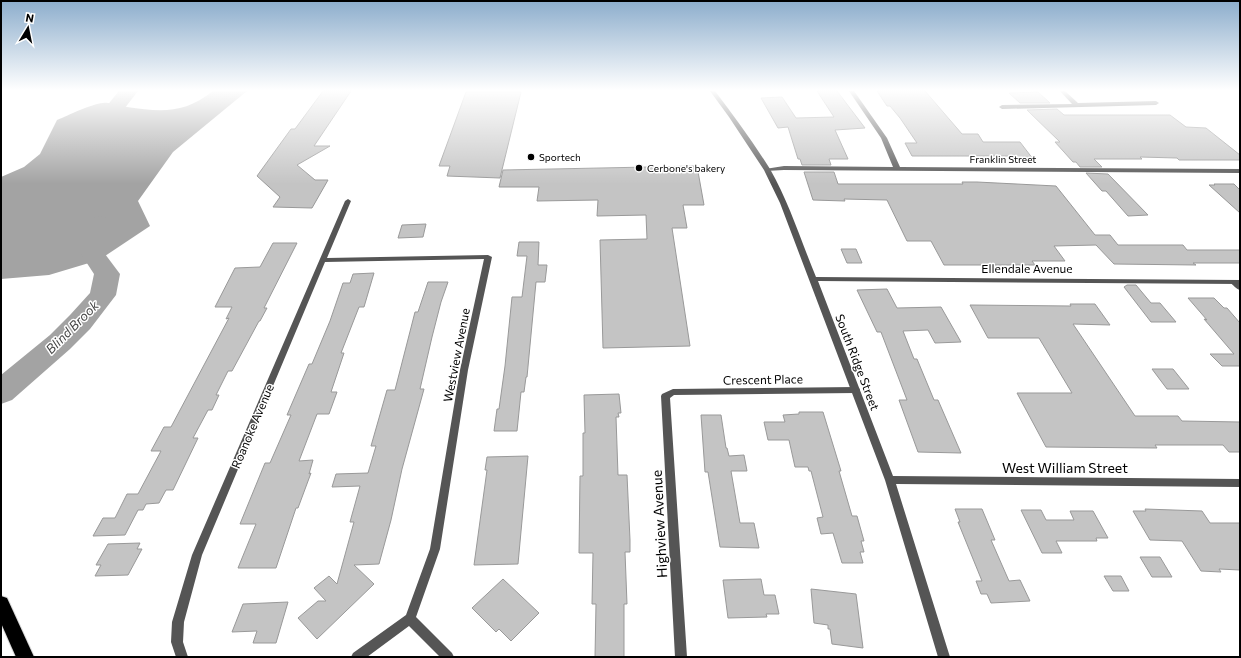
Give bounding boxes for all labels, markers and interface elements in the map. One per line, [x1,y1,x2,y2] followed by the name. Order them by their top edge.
[8,8,48,48] north arrow
[25,11,35,25] text: N
[539,151,581,163] place label: Sportech
[526,152,536,162] marker: Sportech
[970,153,1036,165] street label: Franklin Street
[647,162,725,174] place label: Cerbone's bakery
[634,163,644,173] marker: Cerbone's bakery
[981,261,1073,275] street label: Ellendale Avenue
[42,296,103,357] water label: Blind Brook
[440,307,472,403] street label: Westview Avenue
[833,312,883,412] street label: South Ridge Street
[723,371,803,387] street label: Crescent Place
[228,382,276,470] street label: Roanoke Avenue
[1002,459,1128,476] street label: West William Street
[648,470,670,578] street label: Highview Avenue

